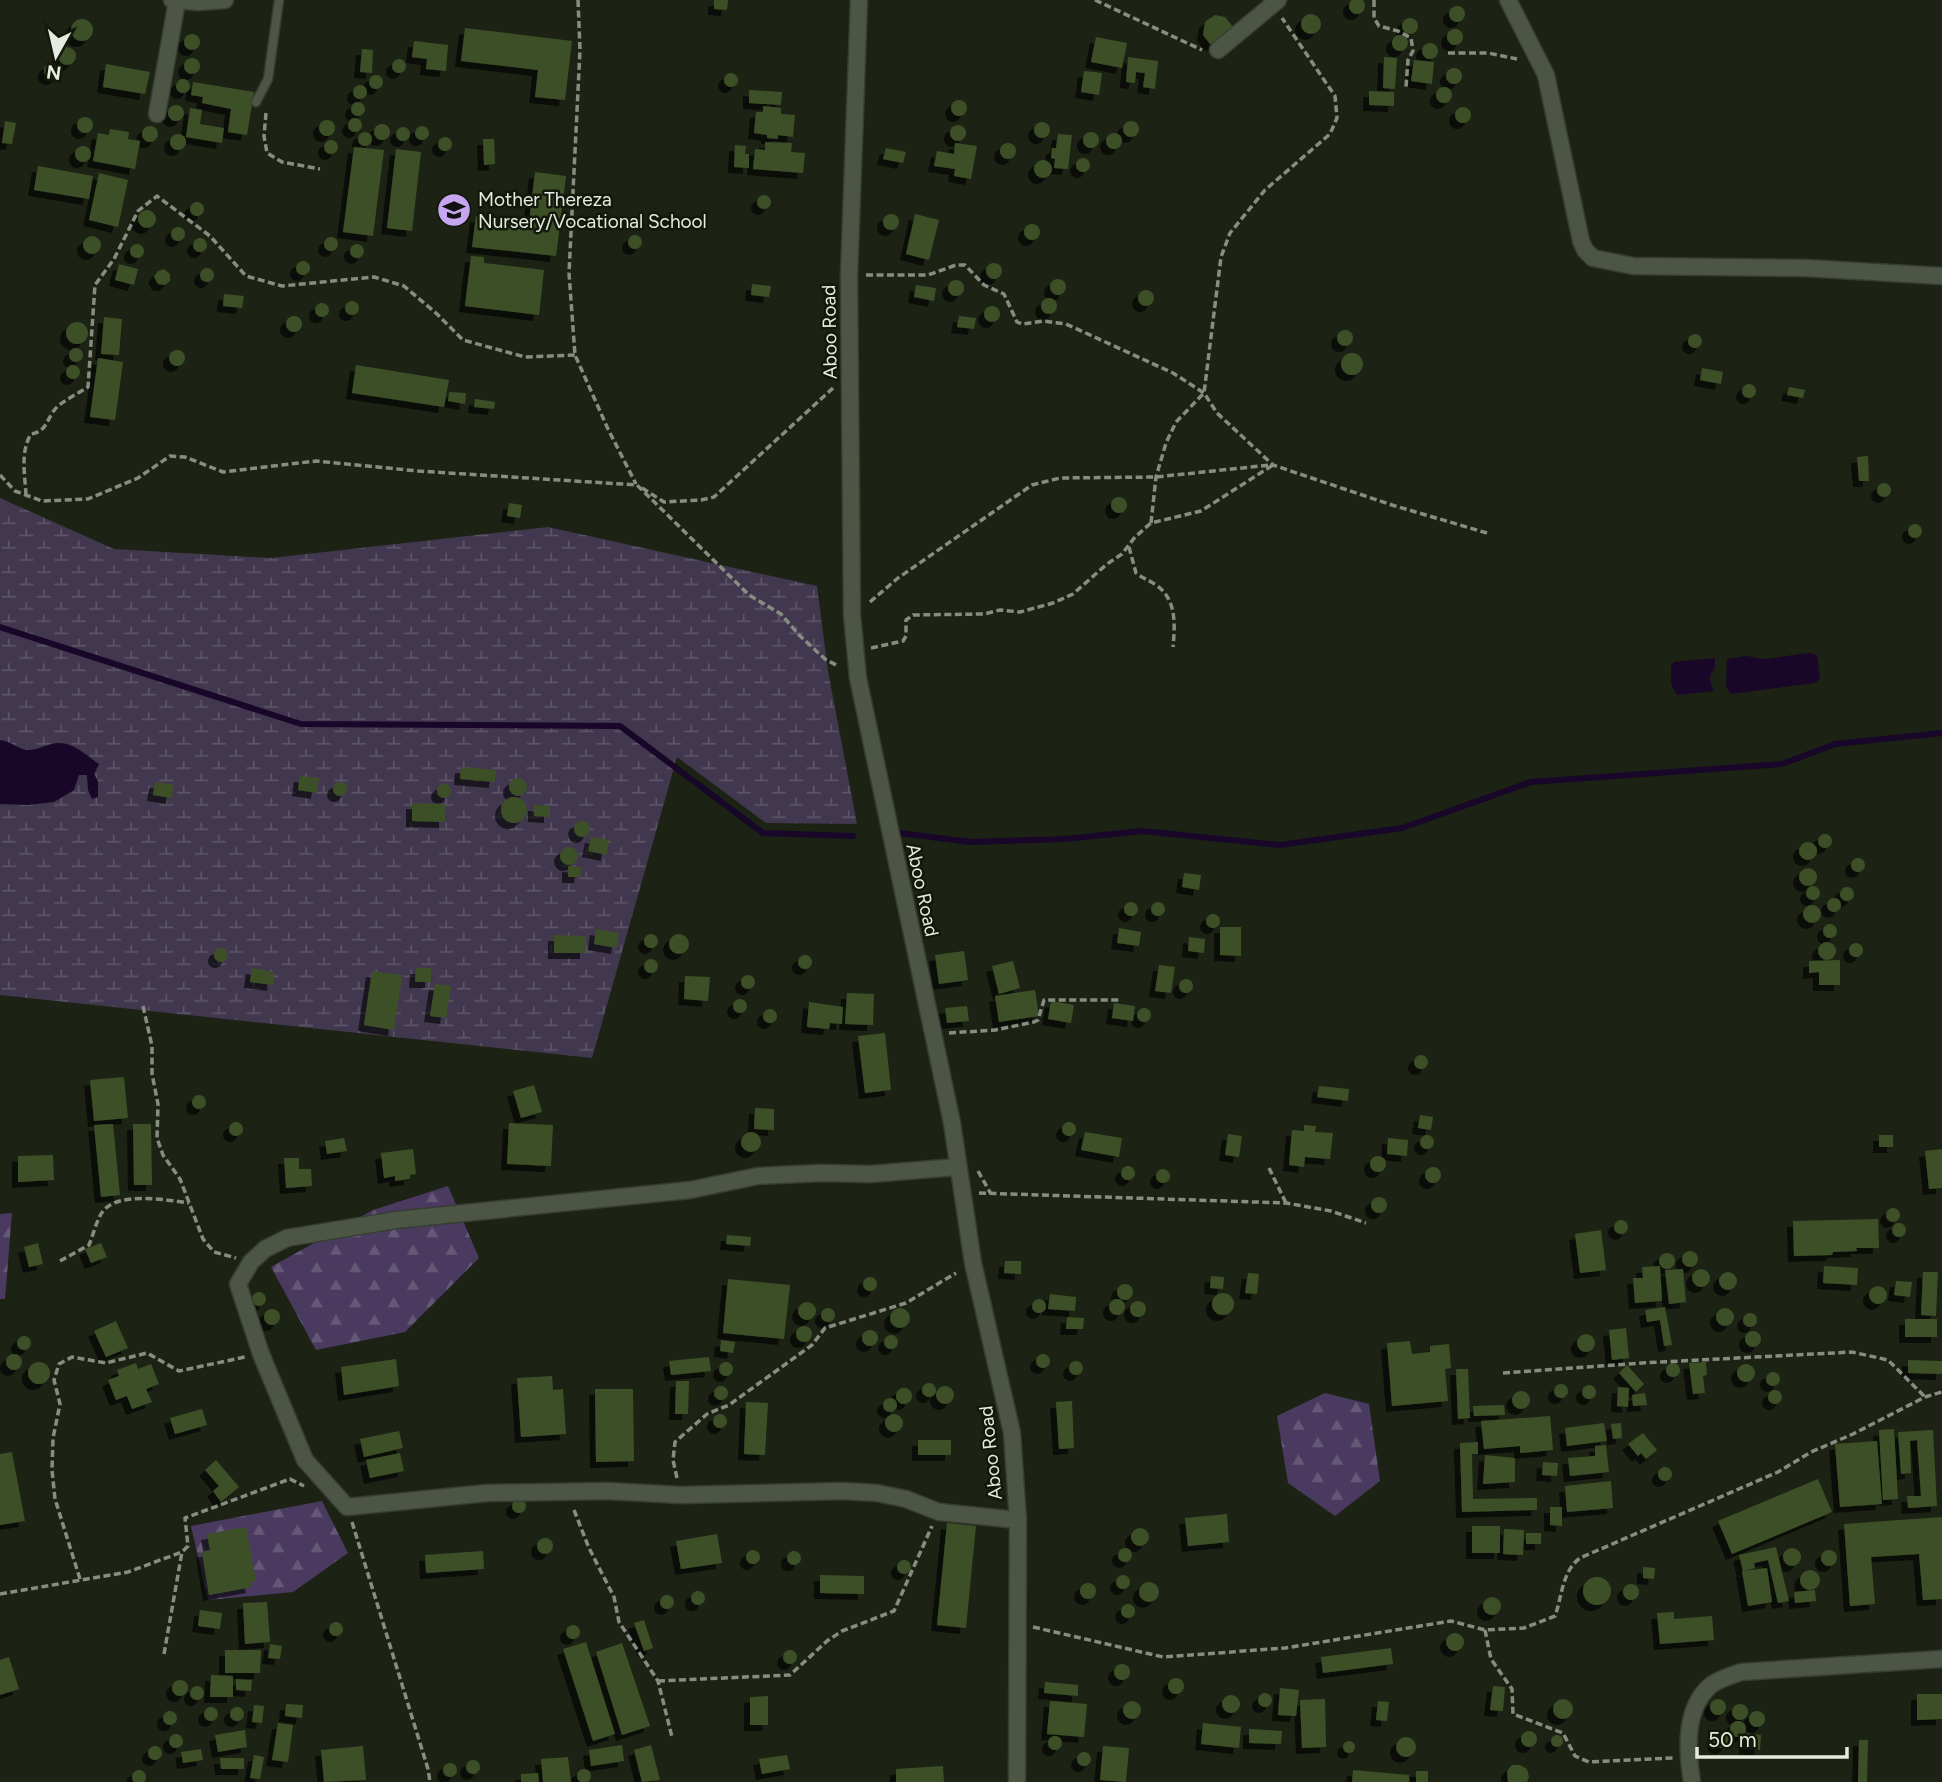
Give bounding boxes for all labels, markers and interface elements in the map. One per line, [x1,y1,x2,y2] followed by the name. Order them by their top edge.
[21,21,91,91] north arrow
[45,60,63,85] text: N
[478,188,707,233] place label: Mother Thereza Nursery/Vocational School
[435,191,473,229] school or university icon: Mother Thereza Nursery/Vocational School
[817,285,842,379] street label: Aboo Road
[901,842,944,939] street label: Aboo Road
[974,1405,1007,1501] street label: Aboo Road
[1697,1716,1848,1760] scale bar
[1708,1727,1757,1752] text: 50 m

